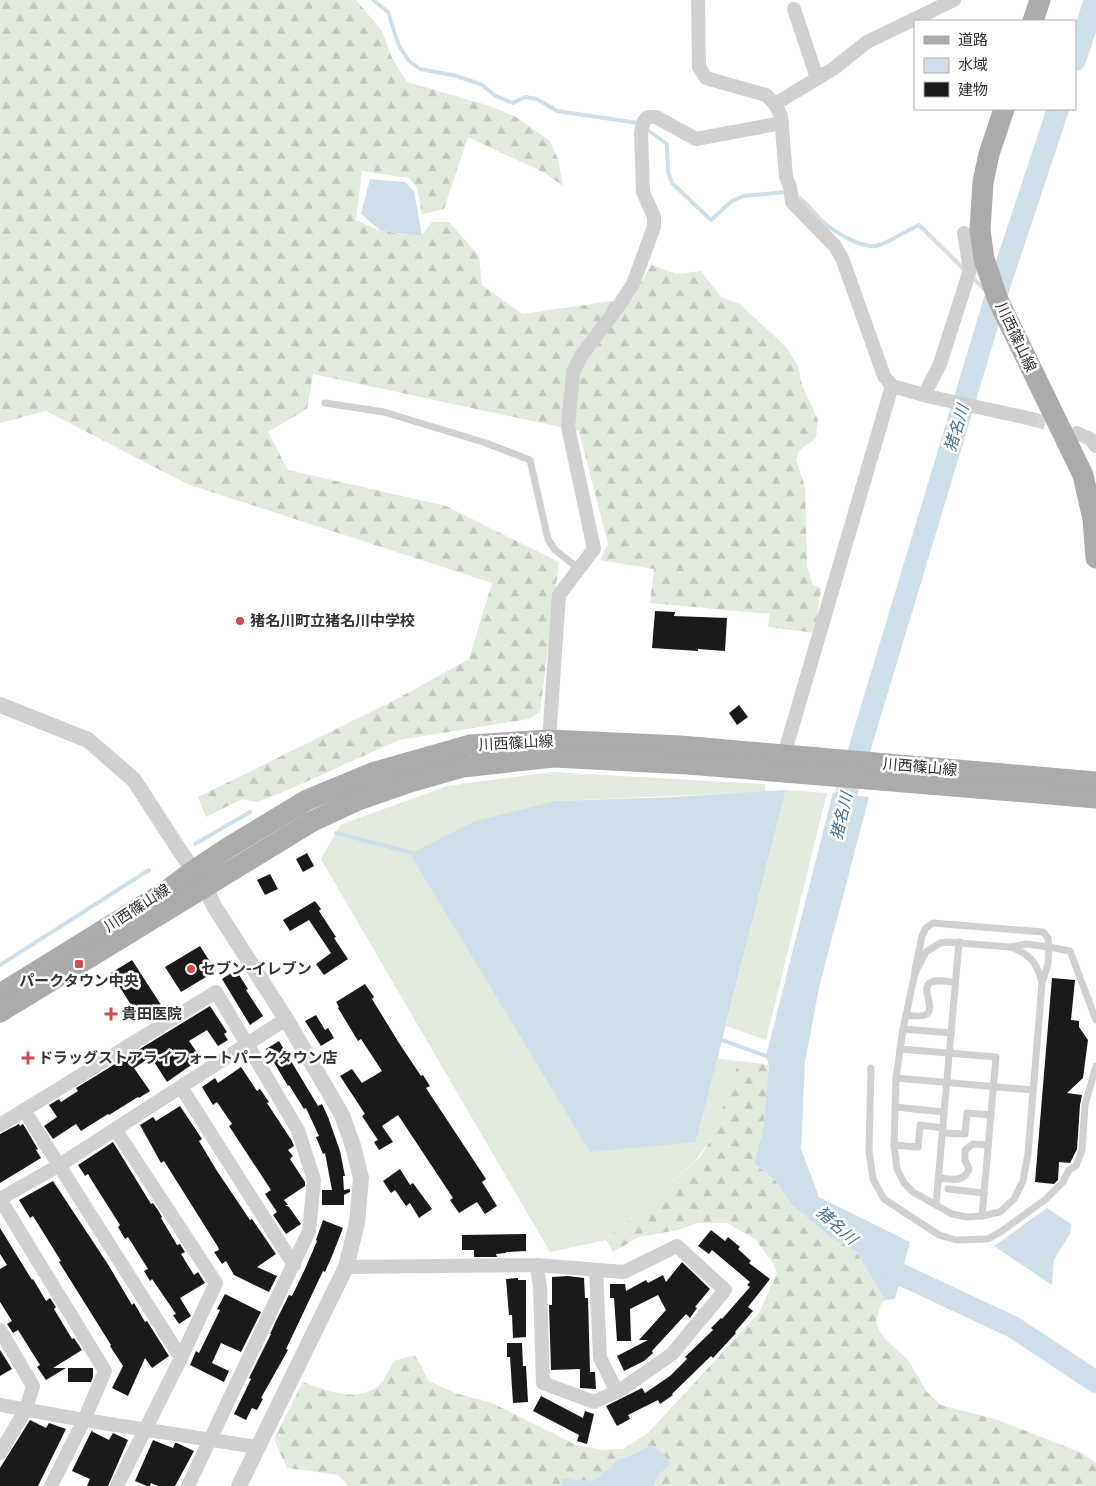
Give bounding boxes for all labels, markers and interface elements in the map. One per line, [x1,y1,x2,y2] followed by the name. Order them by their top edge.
[914,20,1076,110] legend
[958,31,988,49] text: 道路
[958,56,988,74] text: 水域
[958,81,988,99] text: 建物
[992,299,1040,375] street label: 川西篠山線
[940,401,973,454] water label: 猪名川
[250,612,415,630] place label: 猪名川町立猪名川中学校
[234,615,246,627] marker: 猪名川町立猪名川中学校
[478,732,554,754] street label: 川西篠山線
[882,755,958,779] street label: 川西篠山線
[827,789,857,842] water label: 猪名川
[101,880,173,936] street label: 川西篠山線
[73,958,85,970] marker: パークタウン中央
[201,960,312,978] place label: セブン-イレブン
[185,963,197,975] marker: セブン-イレブン
[19,972,139,990] place label: パークタウン中央
[122,1005,182,1023] place label: 貴田医院
[104,1007,118,1021] marker: 貴田医院
[38,1049,337,1067] place label: ドラッグストアライフォートパークタウン店
[22,1052,34,1064] marker: ドラッグストアライフォートパークタウン店
[812,1202,862,1250] water label: 猪名川

